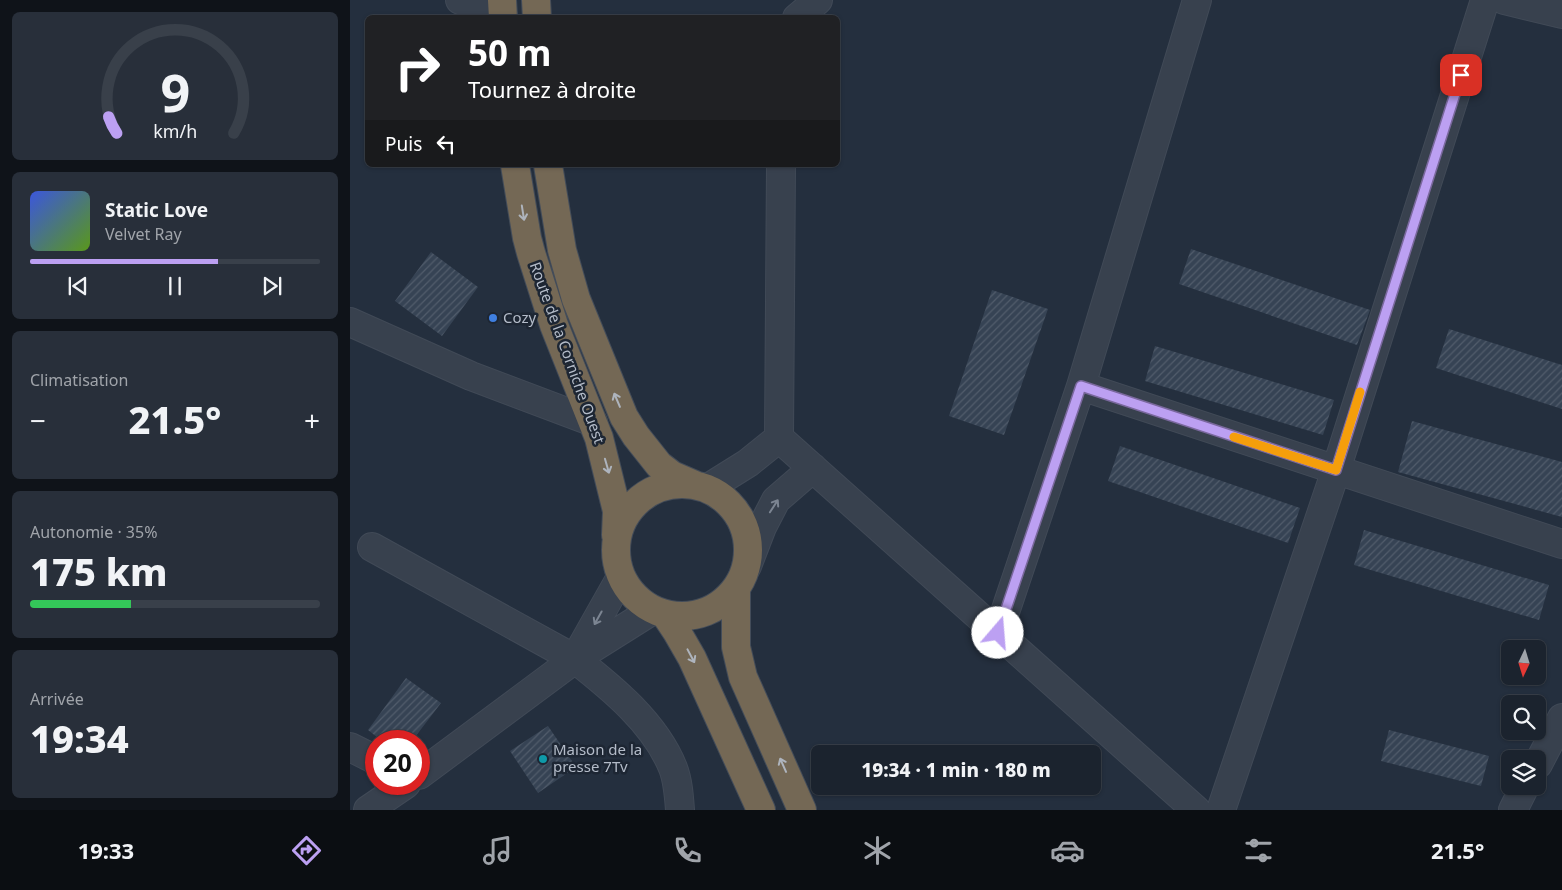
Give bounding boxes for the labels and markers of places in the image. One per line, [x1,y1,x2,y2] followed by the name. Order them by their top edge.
[1440,54,1482,96] pin
[503,307,536,327] place label: Cozy
[487,312,499,324] marker: Cozy
[553,739,642,776] place label: Maison de la presse 7Tv
[537,753,549,765] marker: Maison de la presse 7Tv

